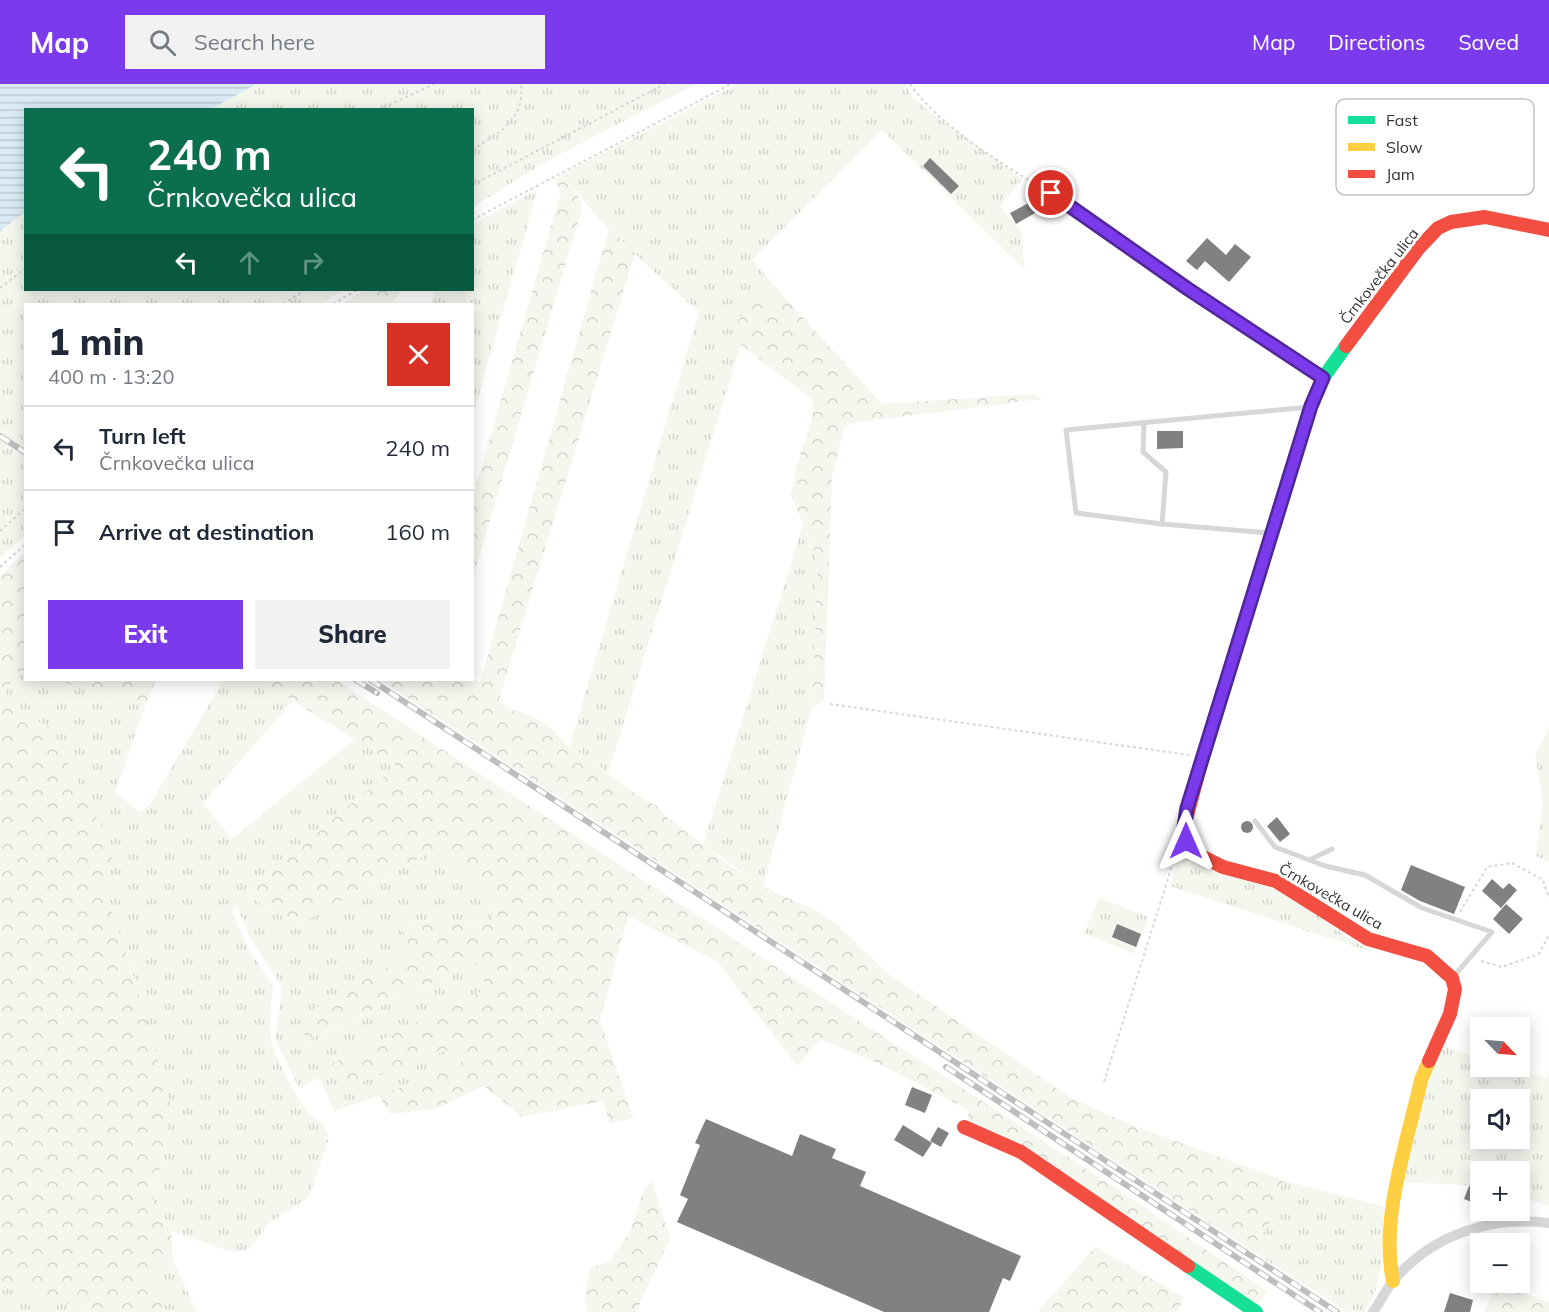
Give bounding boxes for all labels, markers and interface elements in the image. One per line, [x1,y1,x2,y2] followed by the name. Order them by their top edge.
[125,15,545,69] search box
[30,25,89,60] text: Map
[146,26,179,59] icon: search
[194,28,315,56] text: Search here
[1252,29,1295,55] text: Map
[1328,29,1425,55] text: Directions
[1458,29,1519,55] text: Saved
[1336,99,1534,195] legend
[1386,110,1418,130] text: Fast
[147,128,272,181] text: 240 m
[48,132,126,210] icon: left
[1386,137,1423,157] text: Slow
[1386,164,1415,184] text: Jam
[1025,167,1076,218] pin
[1034,176,1067,209] icon: arrive
[147,180,357,214] text: Črnkovečka ulica
[1336,224,1422,328] street label: Črnkovečka ulica
[170,246,203,279] icon: left
[233,246,266,279] icon: ahead
[296,246,329,279] icon: right
[48,319,144,364] text: 1 min
[387,323,450,386] button: close
[48,364,174,389] text: 400 m · 13:20
[99,422,186,450] text: Turn left
[48,432,81,465] icon: left
[385,434,450,462] text: 240 m
[99,450,255,475] text: Črnkovečka ulica
[48,516,81,549] icon: arrive
[99,518,314,546] text: Arrive at destination
[385,518,450,546] text: 160 m
[48,600,243,669] button: Exit
[255,600,450,669] button: Share
[1154,809,1218,873] position arrow
[1276,859,1386,933] street label: Črnkovečka ulica
[1470,1017,1530,1077] north arrow
[1470,1017,1530,1293] map controls
[1470,1089,1530,1149] button: sound
[1470,1161,1530,1221] button: +
[1470,1233,1530,1293] button: −

